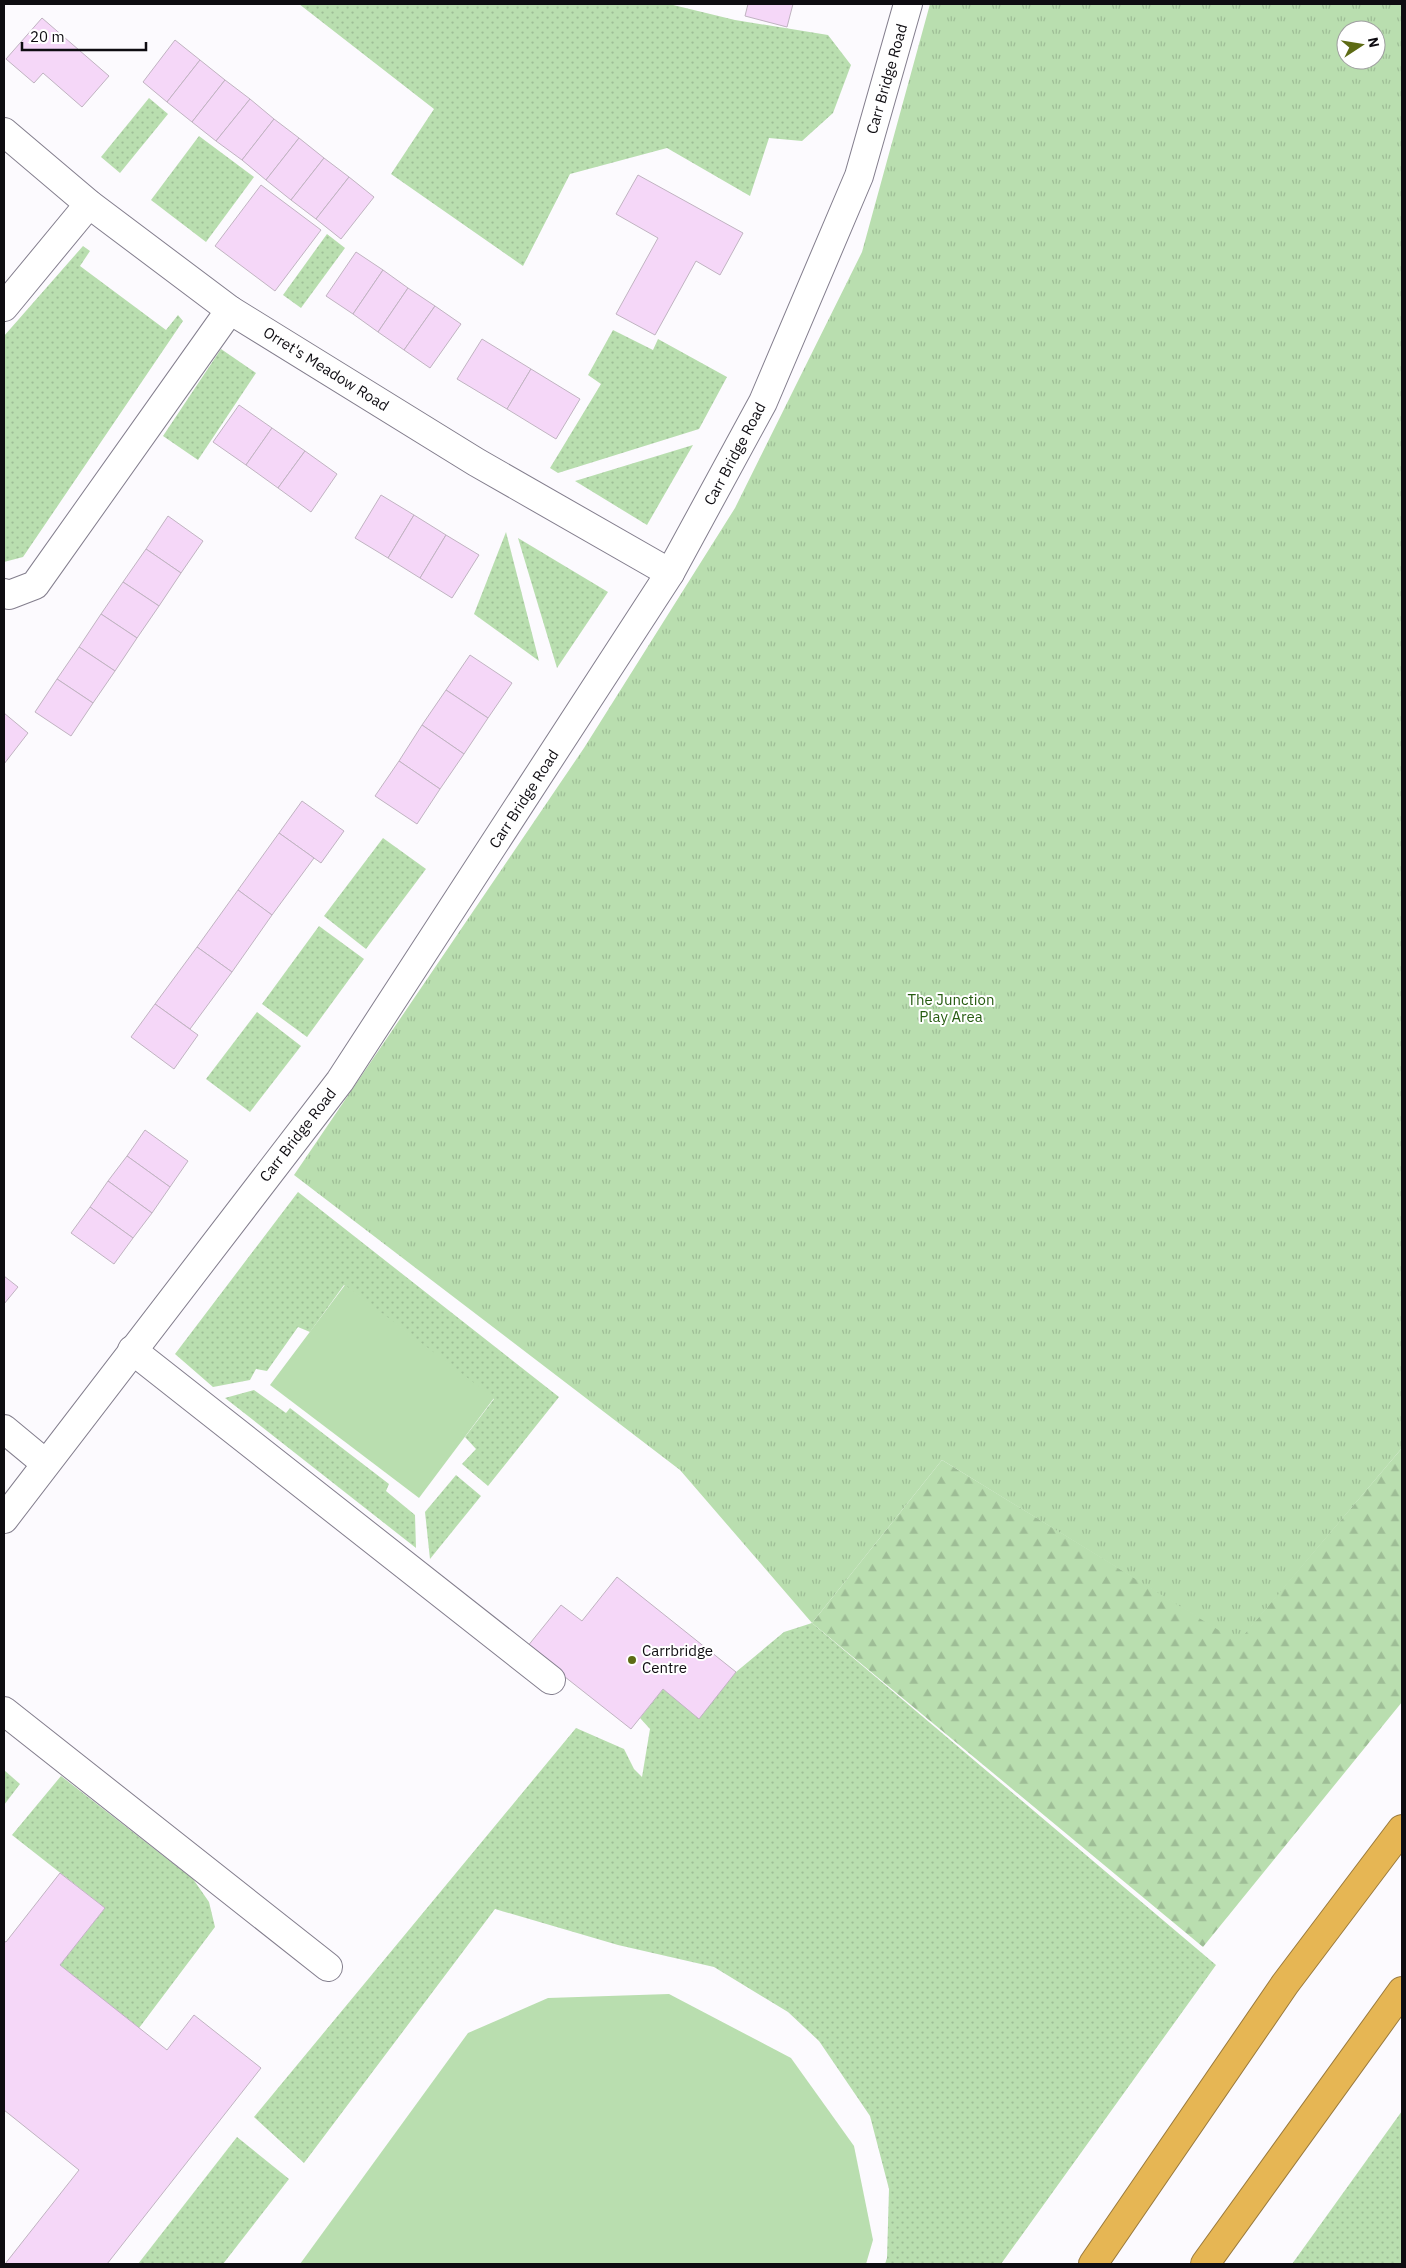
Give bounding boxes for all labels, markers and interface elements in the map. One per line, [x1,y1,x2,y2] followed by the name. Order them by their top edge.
[22,20,146,52] scale bar
[1336,20,1386,70] north arrow
[862,22,911,136] street label: Carr Bridge Road
[30,27,65,46] text: 20 m
[1364,35,1384,49] text: N
[260,322,393,415] street label: Orret's Meadow Road
[699,399,770,508] street label: Carr Bridge Road
[485,746,563,852] street label: Carr Bridge Road
[907,990,995,1026] park label: The Junction Play Area
[255,1084,340,1185] street label: Carr Bridge Road
[642,1641,713,1677] place label: Carrbridge Centre
[626,1654,638,1666] marker: Carrbridge Centre

